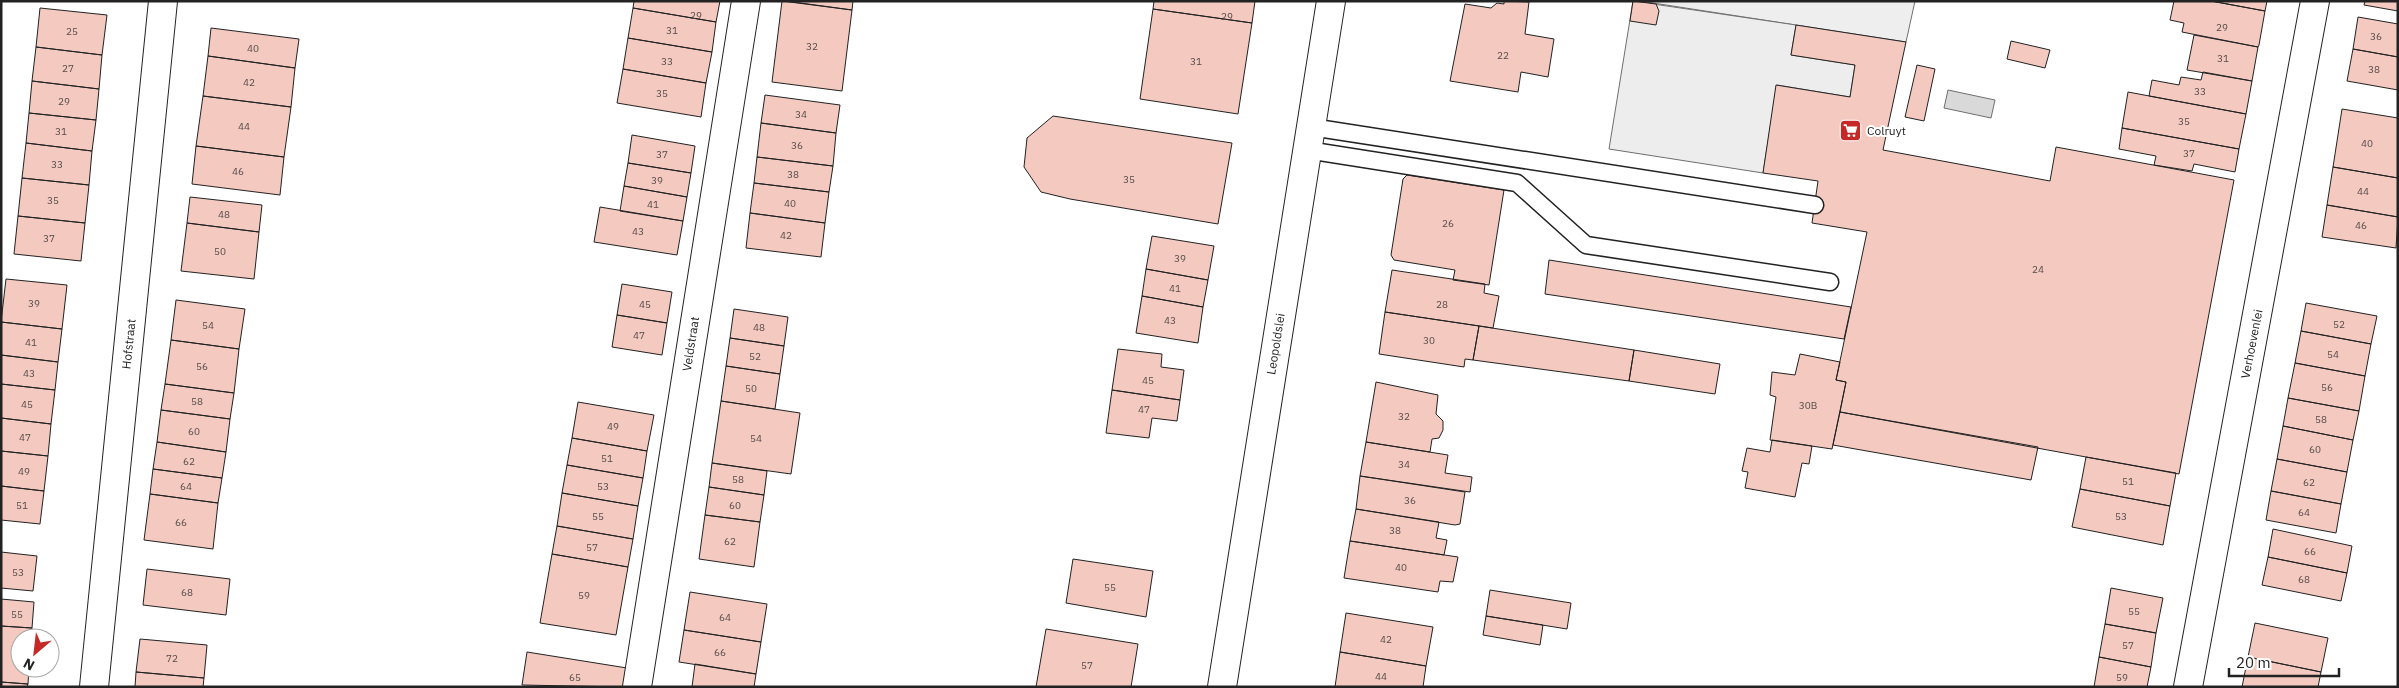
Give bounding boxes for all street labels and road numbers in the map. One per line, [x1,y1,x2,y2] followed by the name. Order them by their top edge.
[2237,308,2266,380] street label: Verhoevenlei
[1263,312,1288,376] street label: Leopoldslei
[679,316,702,372] street label: Veldstraat
[118,318,139,370] street label: Hofstraat

